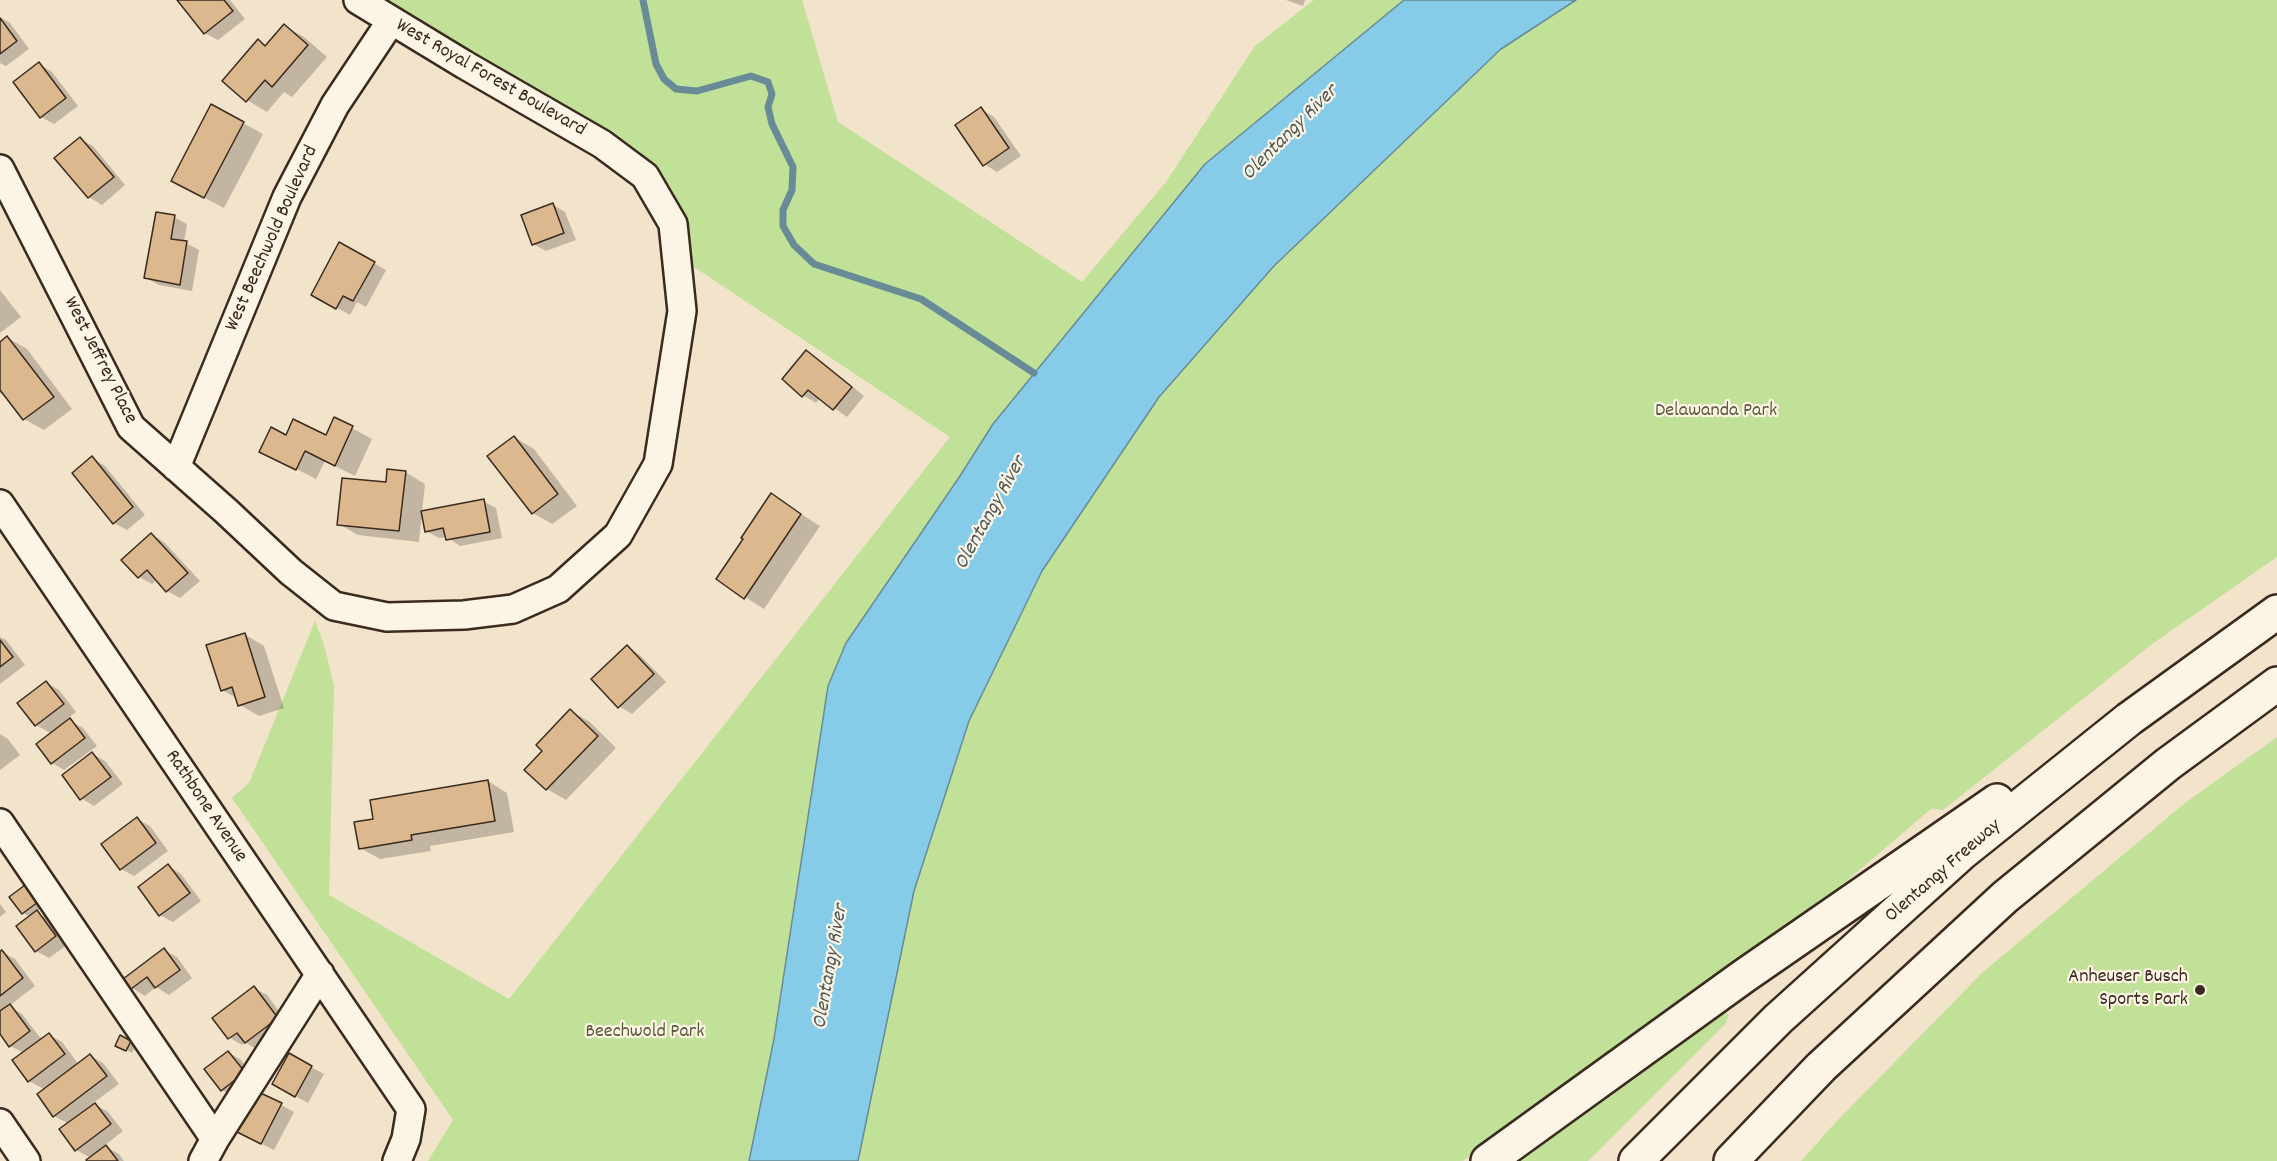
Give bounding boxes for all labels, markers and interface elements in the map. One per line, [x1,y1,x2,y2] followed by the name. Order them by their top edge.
[391,15,589,143] street label: West Royal Forest Boulevard
[1238,81,1344,187] water label: Olentangy River
[221,143,325,335] street label: West Beechwold Boulevard
[57,294,141,428] street label: West Jeffrey Place
[1655,400,1777,424] park label: Delawanda Park
[951,453,1033,575] water label: Olentangy River
[159,746,251,868] street label: Rathbone Avenue
[1881,815,2007,929] street label: Olentangy Freeway
[809,903,855,1031] water label: Olentangy River
[2068,966,2188,1013] place label: Anheuser Busch Sports Park
[2193,983,2207,997] marker: Anheuser Busch Sports Park
[586,1021,704,1045] park label: Beechwold Park

